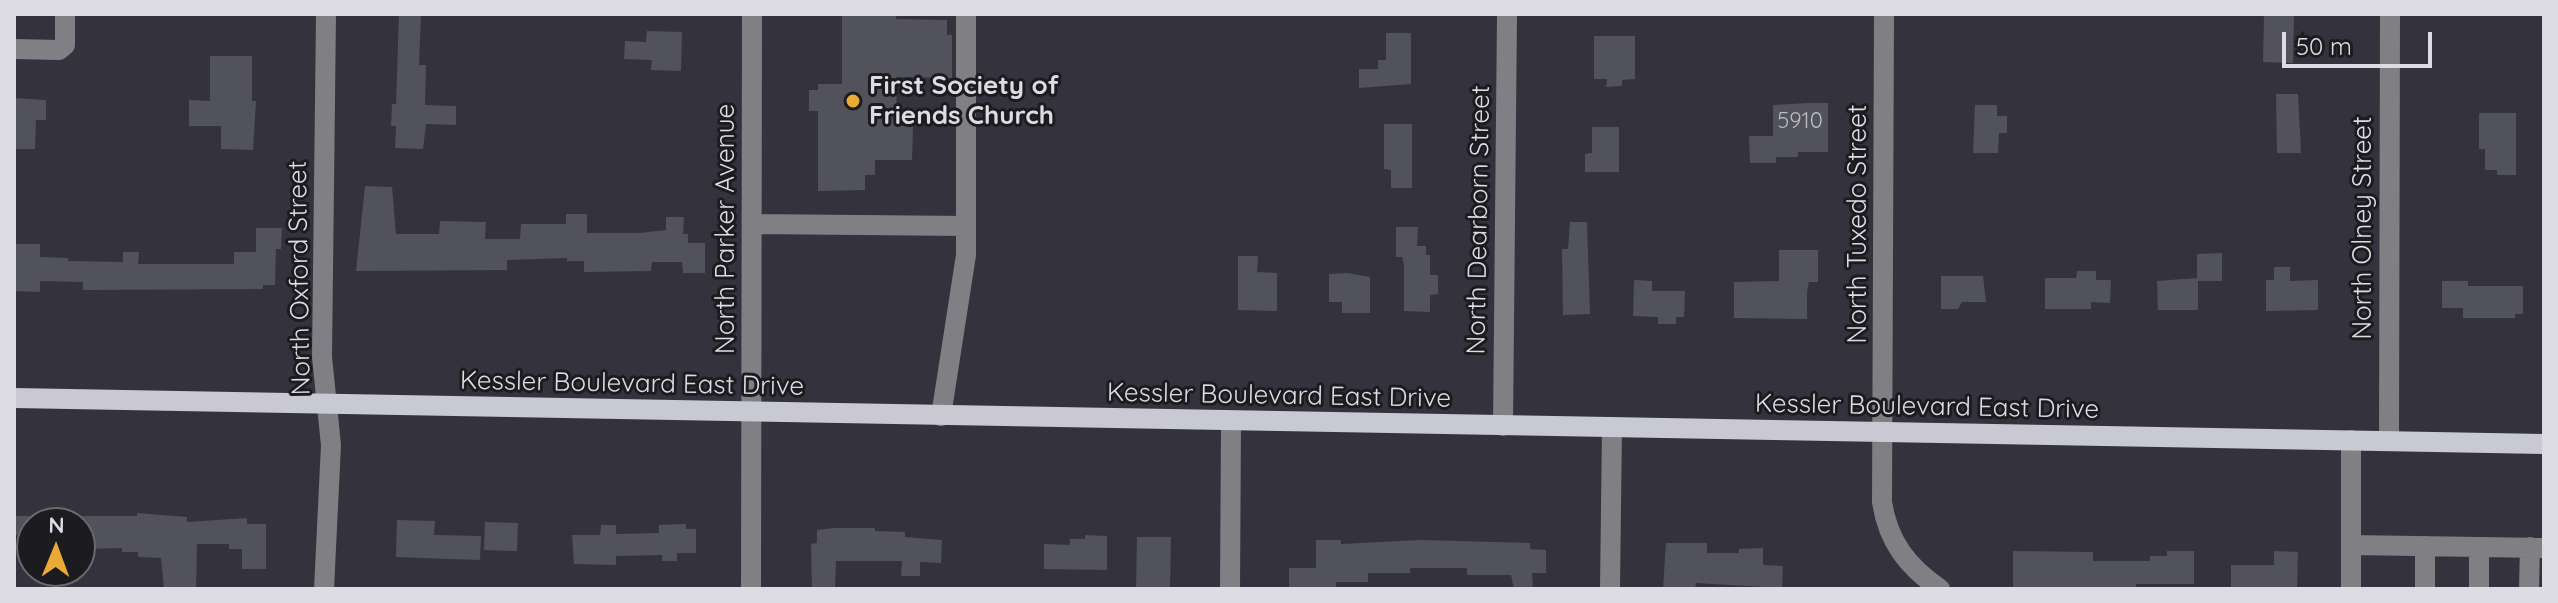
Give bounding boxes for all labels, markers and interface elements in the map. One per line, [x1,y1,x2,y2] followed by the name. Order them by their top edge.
[2286,16,2436,66] scale bar
[2296,31,2352,61] text: 50 m
[869,70,1059,132] place label: First Society of Friends Church
[1461,85,1497,355] street label: North Dearborn Street
[844,92,862,110] marker: First Society of Friends Church
[710,104,742,354] street label: North Parker Avenue
[1842,104,1874,344] street label: North Tuxedo Street
[1777,108,1823,134] house number: 5910
[2347,116,2379,340] street label: North Olney Street
[282,160,318,396] street label: North Oxford Street
[460,365,804,403] street label: Kessler Boulevard East Drive
[1107,377,1451,415] street label: Kessler Boulevard East Drive
[1755,388,2099,426] street label: Kessler Boulevard East Drive
[16,507,96,587] north arrow
[48,511,65,539] text: N

